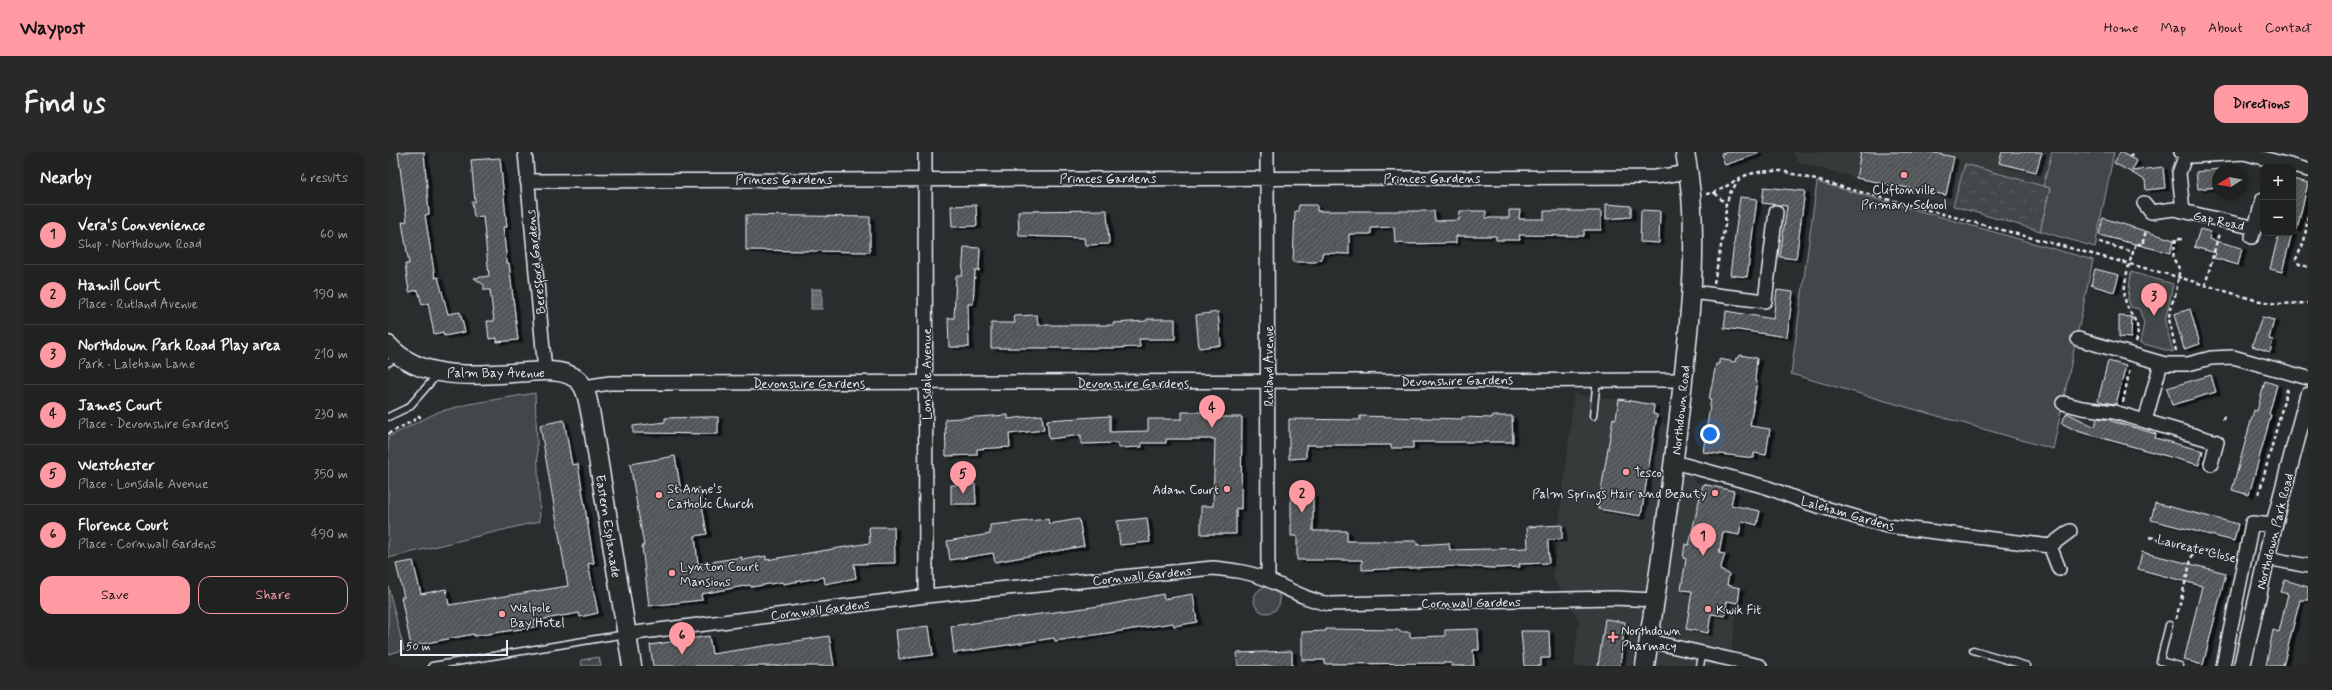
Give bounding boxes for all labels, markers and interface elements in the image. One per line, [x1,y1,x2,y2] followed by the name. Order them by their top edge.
[20,16,85,41] text: Waypost
[2104,19,2138,37] text: Home
[2160,19,2186,37] text: Map
[2208,19,2243,37] text: About
[2265,19,2312,37] text: Contact
[2214,85,2308,123] button: Directions
[24,86,105,123] text: Find us
[2212,164,2248,200] north arrow
[2260,164,2296,236] map controls
[2260,164,2296,200] button: +
[40,167,92,189] text: Nearby
[300,170,348,187] text: 6 results
[1899,170,1909,180] marker: Cliftonville Primary School
[1059,171,1157,188] street label: Princes Gardens
[1383,171,1481,188] street label: Princes Gardens
[735,172,833,189] street label: Princes Gardens
[1861,182,1947,214] place label: Cliftonville Primary School
[2260,200,2296,236] button: −
[2191,207,2246,236] street label: Gap Road
[523,208,552,315] street label: Beresford Gardens
[78,216,205,236] text: Vera's Convenience
[50,226,56,243] text: 1
[320,226,348,243] text: 60 m
[78,236,202,253] text: Shop · Northdown Road
[78,276,161,296] text: Hamill Court
[2141,283,2167,316] pin: 3
[50,286,56,303] text: 2
[313,286,348,303] text: 190 m
[78,296,198,313] text: Place · Rutland Avenue
[1261,325,1278,407] street label: Rutland Avenue
[919,328,936,420] street label: Lonsdale Avenue
[78,336,281,356] text: Northdown Park Road Play area
[50,346,56,363] text: 3
[314,346,348,363] text: 210 m
[78,356,195,373] text: Park · Laleham Lane
[447,365,545,382] street label: Palm Bay Avenue
[1668,365,1695,456] street label: Northdown Road
[1401,372,1513,391] street label: Devonshire Gardens
[753,376,865,393] street label: Devonshire Gardens
[1077,376,1189,393] street label: Devonshire Gardens
[1199,395,1225,428] pin: 4
[78,396,162,416] text: James Court
[49,406,57,423] text: 4
[314,406,348,423] text: 230 m
[78,416,229,433] text: Place · Devonshire Gardens
[1700,424,1720,444] your location
[78,456,155,476] text: Westchester
[950,461,976,494] pin: 5
[1634,465,1662,482] place label: Tesco
[49,466,57,483] text: 5
[314,466,348,483] text: 350 m
[1621,467,1631,477] marker: Tesco
[2253,471,2298,591] street label: Northdown Park Road
[591,473,624,579] street label: Eastern Esplanade
[78,476,208,493] text: Place · Lonsdale Avenue
[1289,480,1315,513] pin: 2
[667,481,754,513] place label: St Anne's Catholic Church
[1152,482,1219,499] place label: Adam Court
[1222,484,1232,494] marker: Adam Court
[1532,486,1707,505] place label: Palm Springs Hair and Beauty
[1710,488,1720,498] marker: Palm Springs Hair and Beauty
[654,490,664,500] marker: St Anne's Catholic Church
[1799,493,1897,536] street label: Laleham Gardens
[78,516,168,536] text: Florence Court
[1690,523,1716,556] pin: 1
[50,526,56,543] text: 6
[311,526,348,543] text: 490 m
[2155,531,2238,567] street label: Laureate Close
[78,536,216,553] text: Place · Cornwall Gardens
[680,559,759,591] place label: Lynton Court Mansions
[1092,563,1193,590] street label: Cornwall Gardens
[667,568,677,578] marker: Lynton Court Mansions
[40,576,190,614] button: Save
[198,576,348,614] button: Share
[1421,594,1521,613] street label: Cornwall Gardens
[770,596,871,625] street label: Cornwall Gardens
[510,600,565,632] place label: Walpole Bay Hotel
[1716,602,1761,619] place label: Kwik Fit
[1703,604,1713,614] marker: Kwik Fit
[497,609,507,619] marker: Walpole Bay Hotel
[669,622,695,655] pin: 6
[1621,623,1681,655] place label: Northdown Pharmacy
[1608,632,1618,642] marker: Northdown Pharmacy
[400,638,508,657] scale bar
[406,640,431,654] text: 50 m

